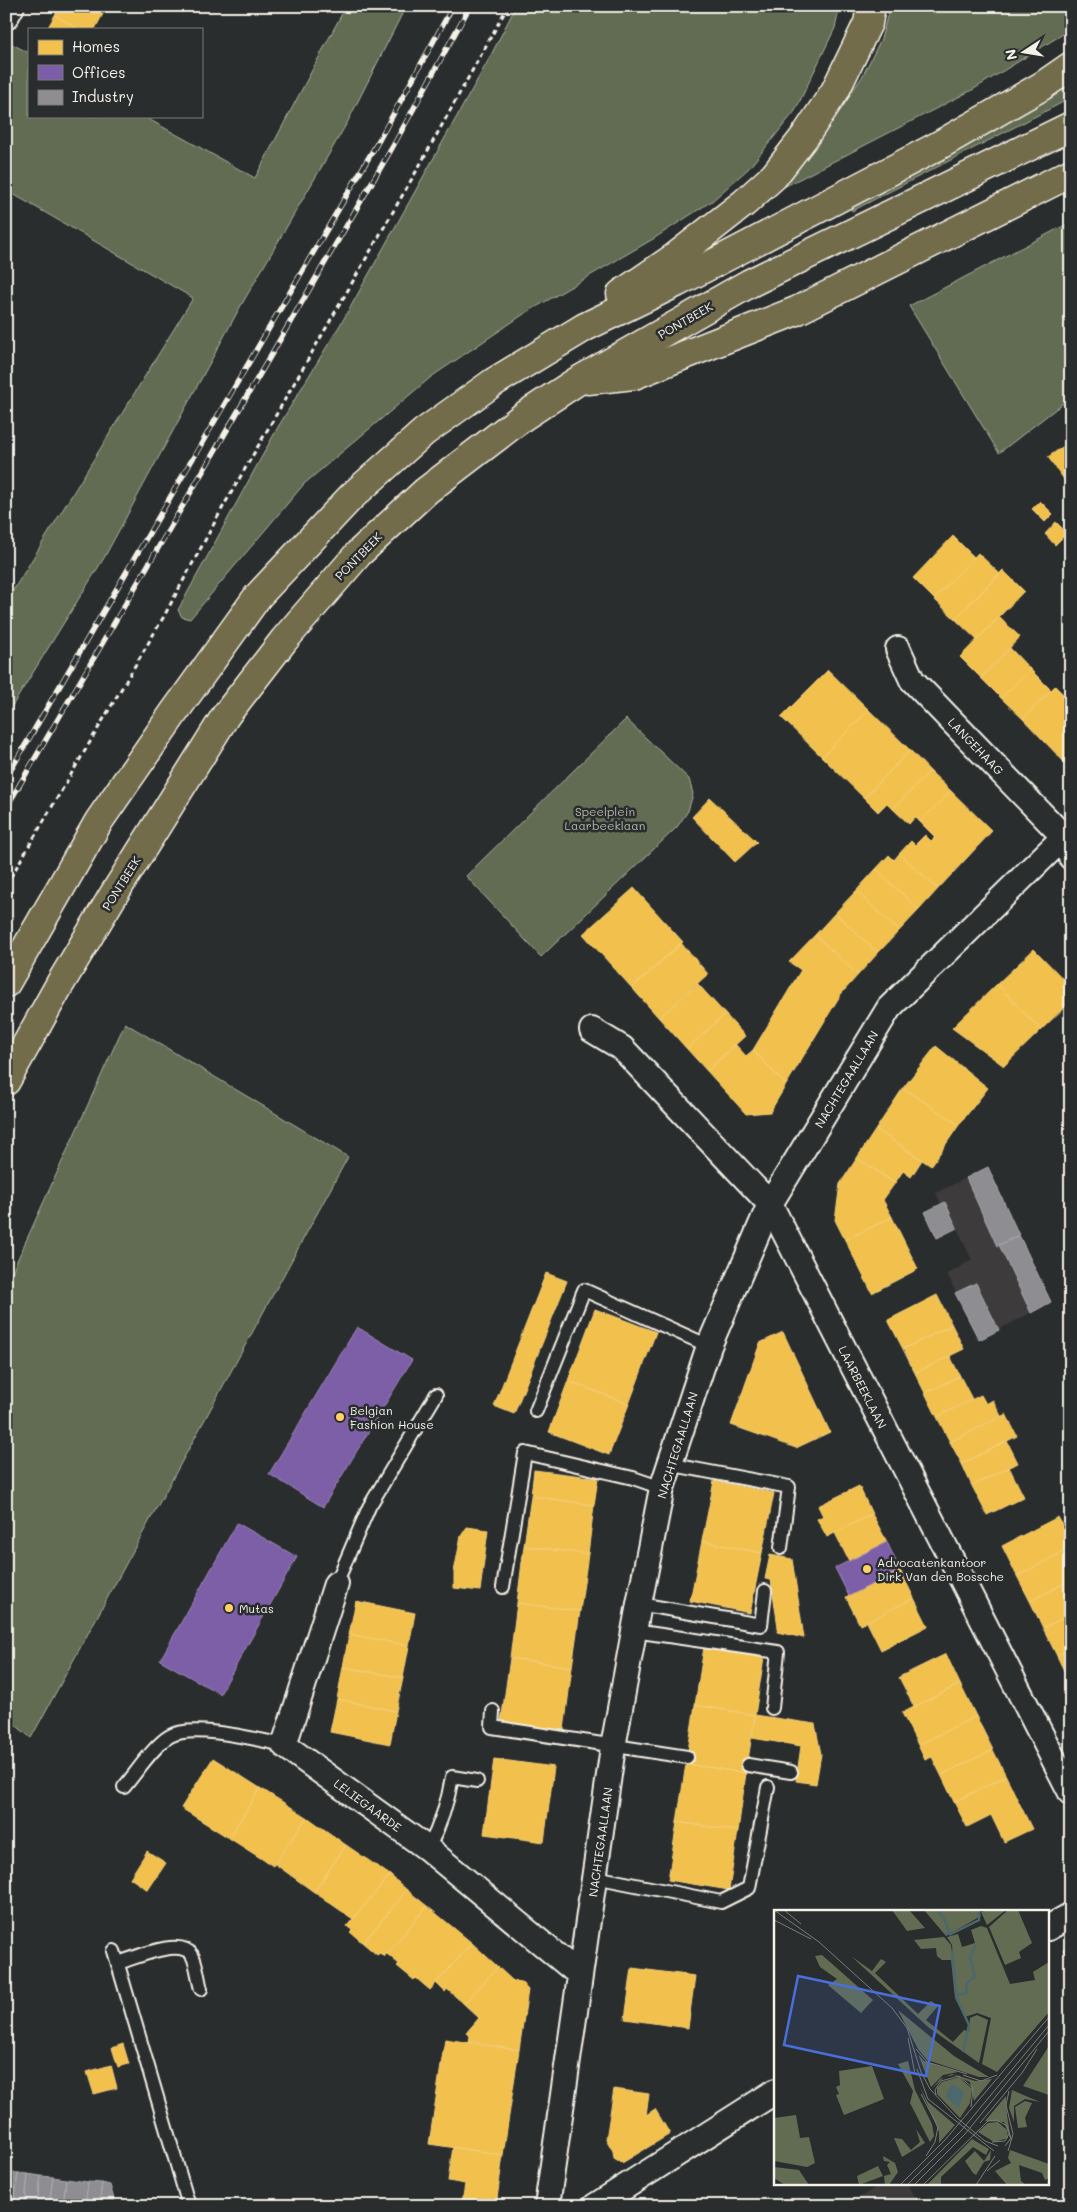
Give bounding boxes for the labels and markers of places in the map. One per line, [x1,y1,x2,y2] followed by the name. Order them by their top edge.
[350,1402,434,1432] place label: Belgian Fashion House
[334,1411,346,1423] marker: Belgian Fashion House
[877,1554,1004,1584] place label: Advocatenkantoor Dirk Van den Bossche
[861,1563,873,1575] marker: Advocatenkantoor Dirk Van den Bossche
[239,1600,274,1616] place label: Mutas
[223,1602,235,1614] marker: Mutas

